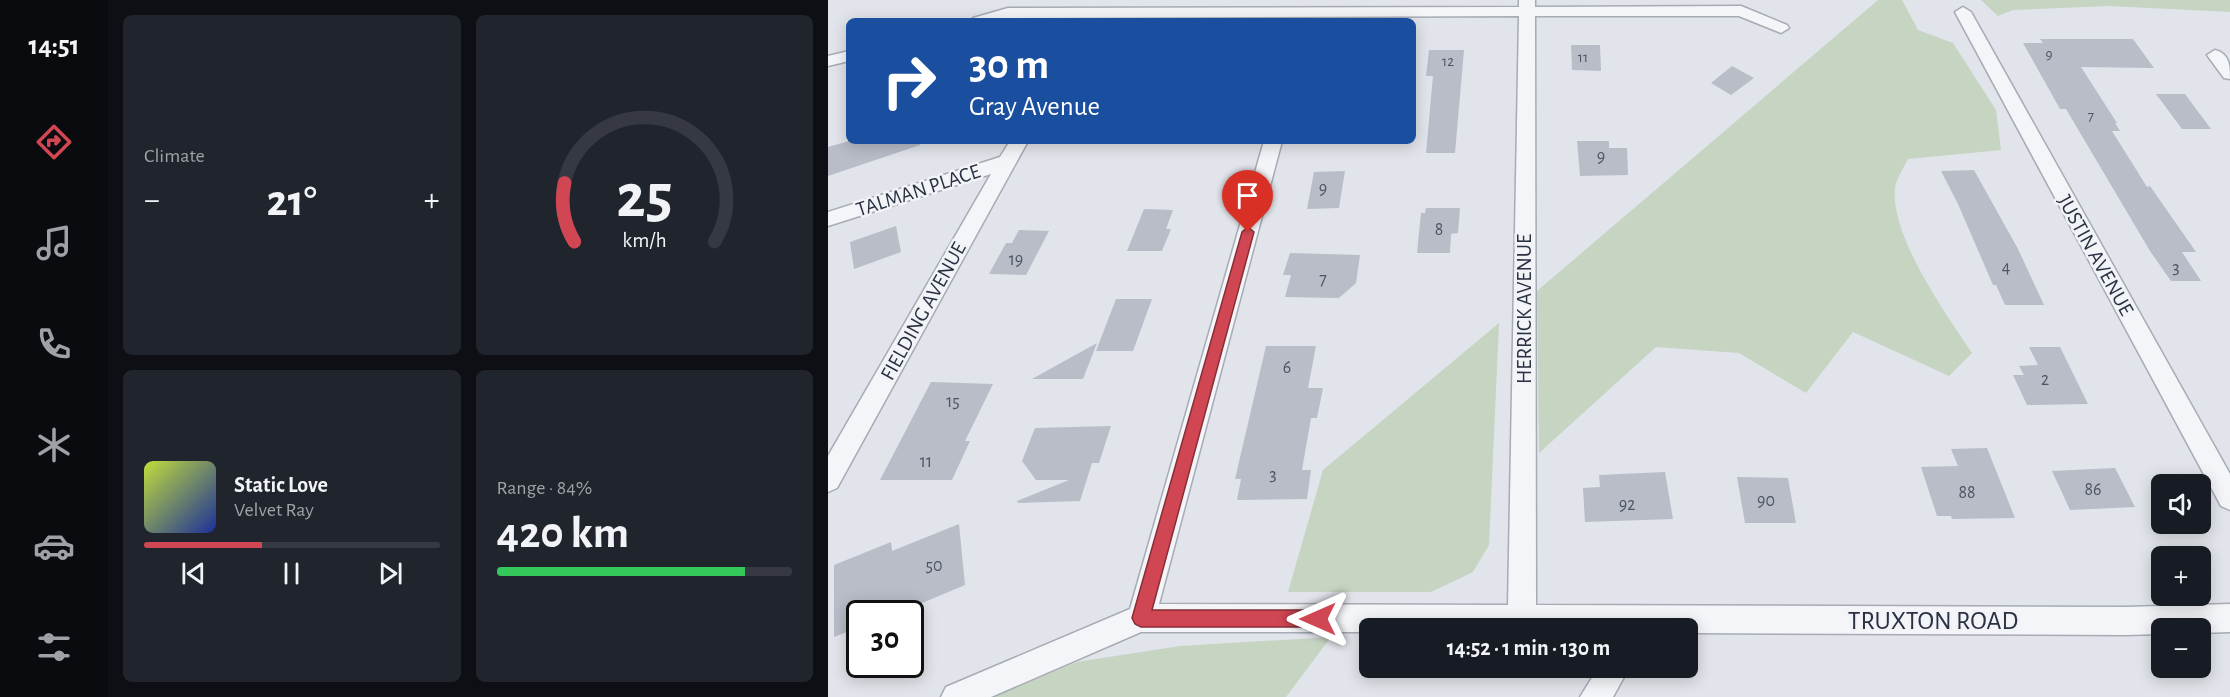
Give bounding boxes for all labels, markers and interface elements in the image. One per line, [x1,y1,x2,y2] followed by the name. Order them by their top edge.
[29,32,79,59] text: 14:51
[870,42,948,120] icon: right
[969,44,1049,86] text: 30 m
[2045,47,2053,62] house number: 9
[1578,50,1588,65] house number: 11
[1442,54,1454,69] house number: 12
[969,93,1100,120] text: Gray Avenue
[2088,109,2094,124] house number: 7
[33,121,75,163] icon: directions
[144,146,205,166] text: Climate
[1597,148,1605,166] house number: 9
[854,161,983,220] street label: TALMAN PLACE
[616,166,672,228] text: 25
[1222,170,1273,232] pin
[266,179,317,224] text: 21°
[1231,179,1264,212] icon: arrive
[1319,180,1327,198] house number: 9
[144,184,160,217] text: −
[424,184,440,217] text: +
[2054,191,2137,319] street label: JUSTIN AVENUE
[1435,221,1443,239] house number: 8
[33,222,75,264] icon: music
[622,230,666,251] text: km/h
[1514,234,1535,384] street label: HERRICK AVENUE
[877,239,970,384] street label: FIELDING AVENUE
[1009,251,1023,269] house number: 19
[2002,259,2011,277] house number: 4
[2172,259,2180,277] house number: 3
[1319,271,1327,289] house number: 7
[33,323,75,365] icon: phone
[1283,359,1291,377] house number: 6
[2041,371,2049,389] house number: 2
[946,393,960,411] house number: 15
[33,424,75,466] icon: climate
[920,453,932,471] house number: 11
[1269,466,1277,484] house number: 3
[234,474,328,496] text: Static Love
[2151,474,2211,678] map controls
[2151,474,2211,534] button: sound
[497,478,592,498] text: Range · 84%
[2085,481,2102,499] house number: 86
[1958,484,1976,502] house number: 88
[1757,492,1775,510] house number: 90
[1619,496,1635,514] house number: 92
[234,500,314,520] text: Velvet Ray
[497,511,629,556] text: 420 km
[33,525,75,567] icon: car
[2151,546,2211,606] button: +
[177,557,210,590] icon: previous
[275,557,308,590] icon: pause
[374,557,407,590] icon: next
[925,557,943,575] house number: 50
[1286,587,1350,651] position arrow
[846,600,924,678] speed limit sign: 30
[1848,608,2018,634] street label: TRUXTON ROAD
[2151,618,2211,678] button: −
[33,626,75,668] icon: filters
[1447,637,1610,659] text: 14:52 · 1 min · 130 m

